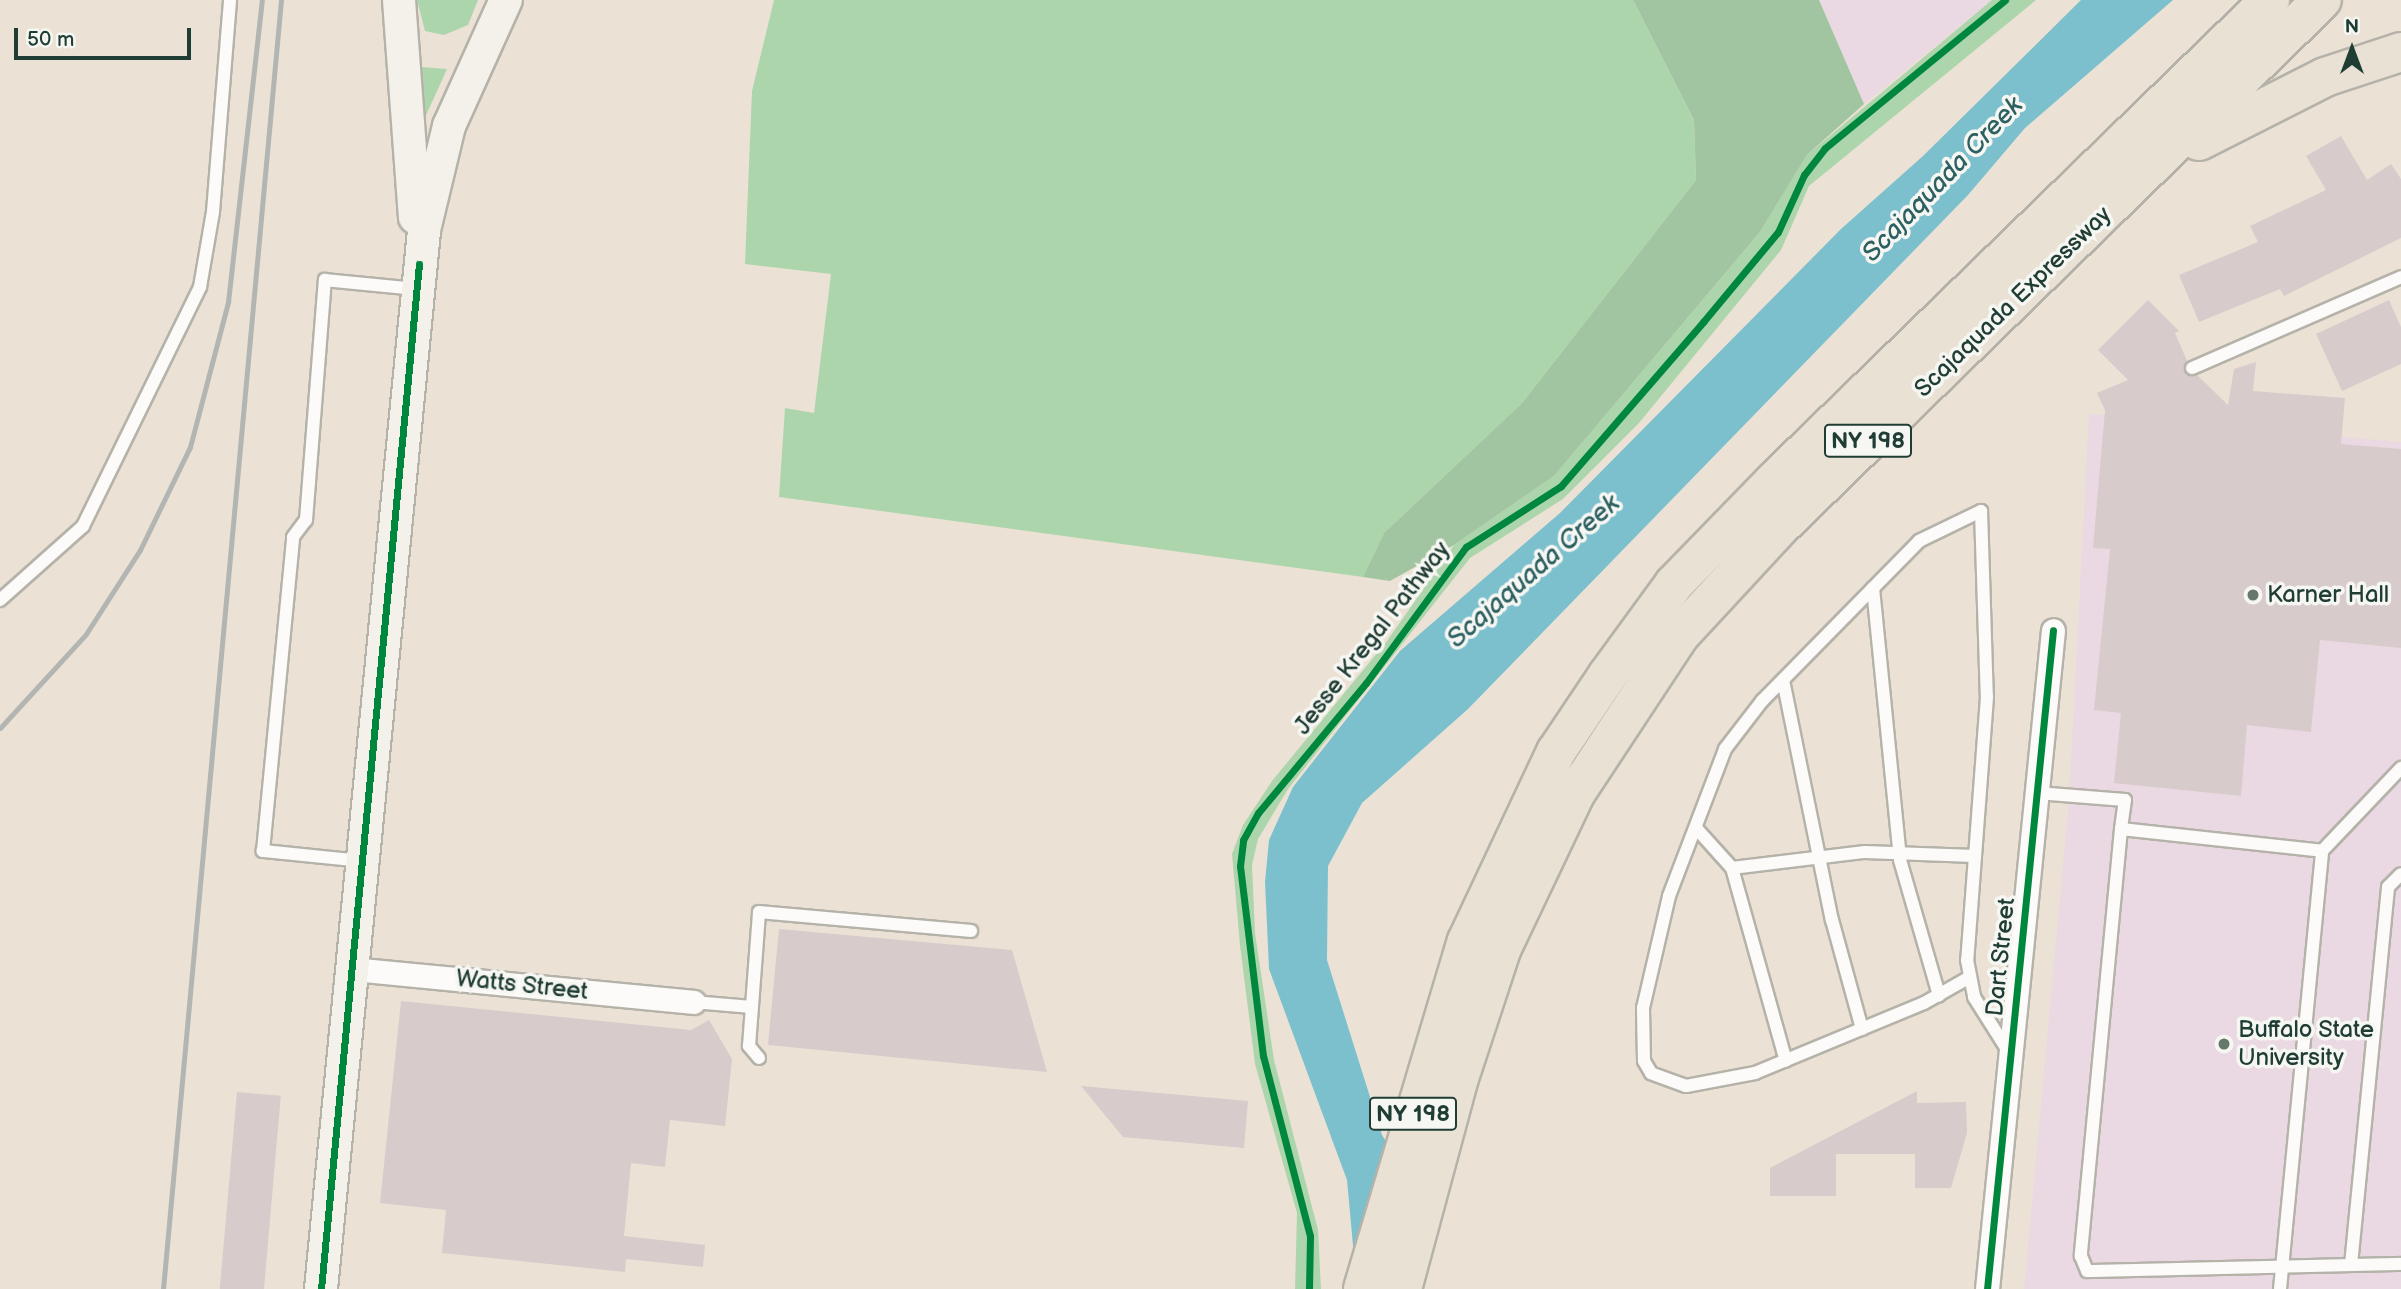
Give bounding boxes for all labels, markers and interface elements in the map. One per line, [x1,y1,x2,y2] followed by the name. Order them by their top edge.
[18,14,194,58] scale bar
[2317,14,2387,84] north arrow
[2345,16,2359,39] text: N
[27,27,74,52] text: 50 m
[1856,91,2030,269] water label: Scajaquada Creek
[1909,201,2117,403] street label: Scajaquada Expressway
[1822,422,1913,461] road number: NY 198
[1442,489,1626,655] water label: Scajaquada Creek
[1288,536,1456,740] street label: Jesse Kregal Pathway
[2267,581,2389,609] place label: Karner Hall
[2245,587,2261,603] marker: Karner Hall
[1980,896,2022,1018] street label: Dart Street
[454,964,590,1006] street label: Watts Street
[2238,1016,2374,1072] place label: Buffalo State University
[2216,1036,2232,1052] marker: Buffalo State University
[1368,1094,1458,1134] road number: NY 198

